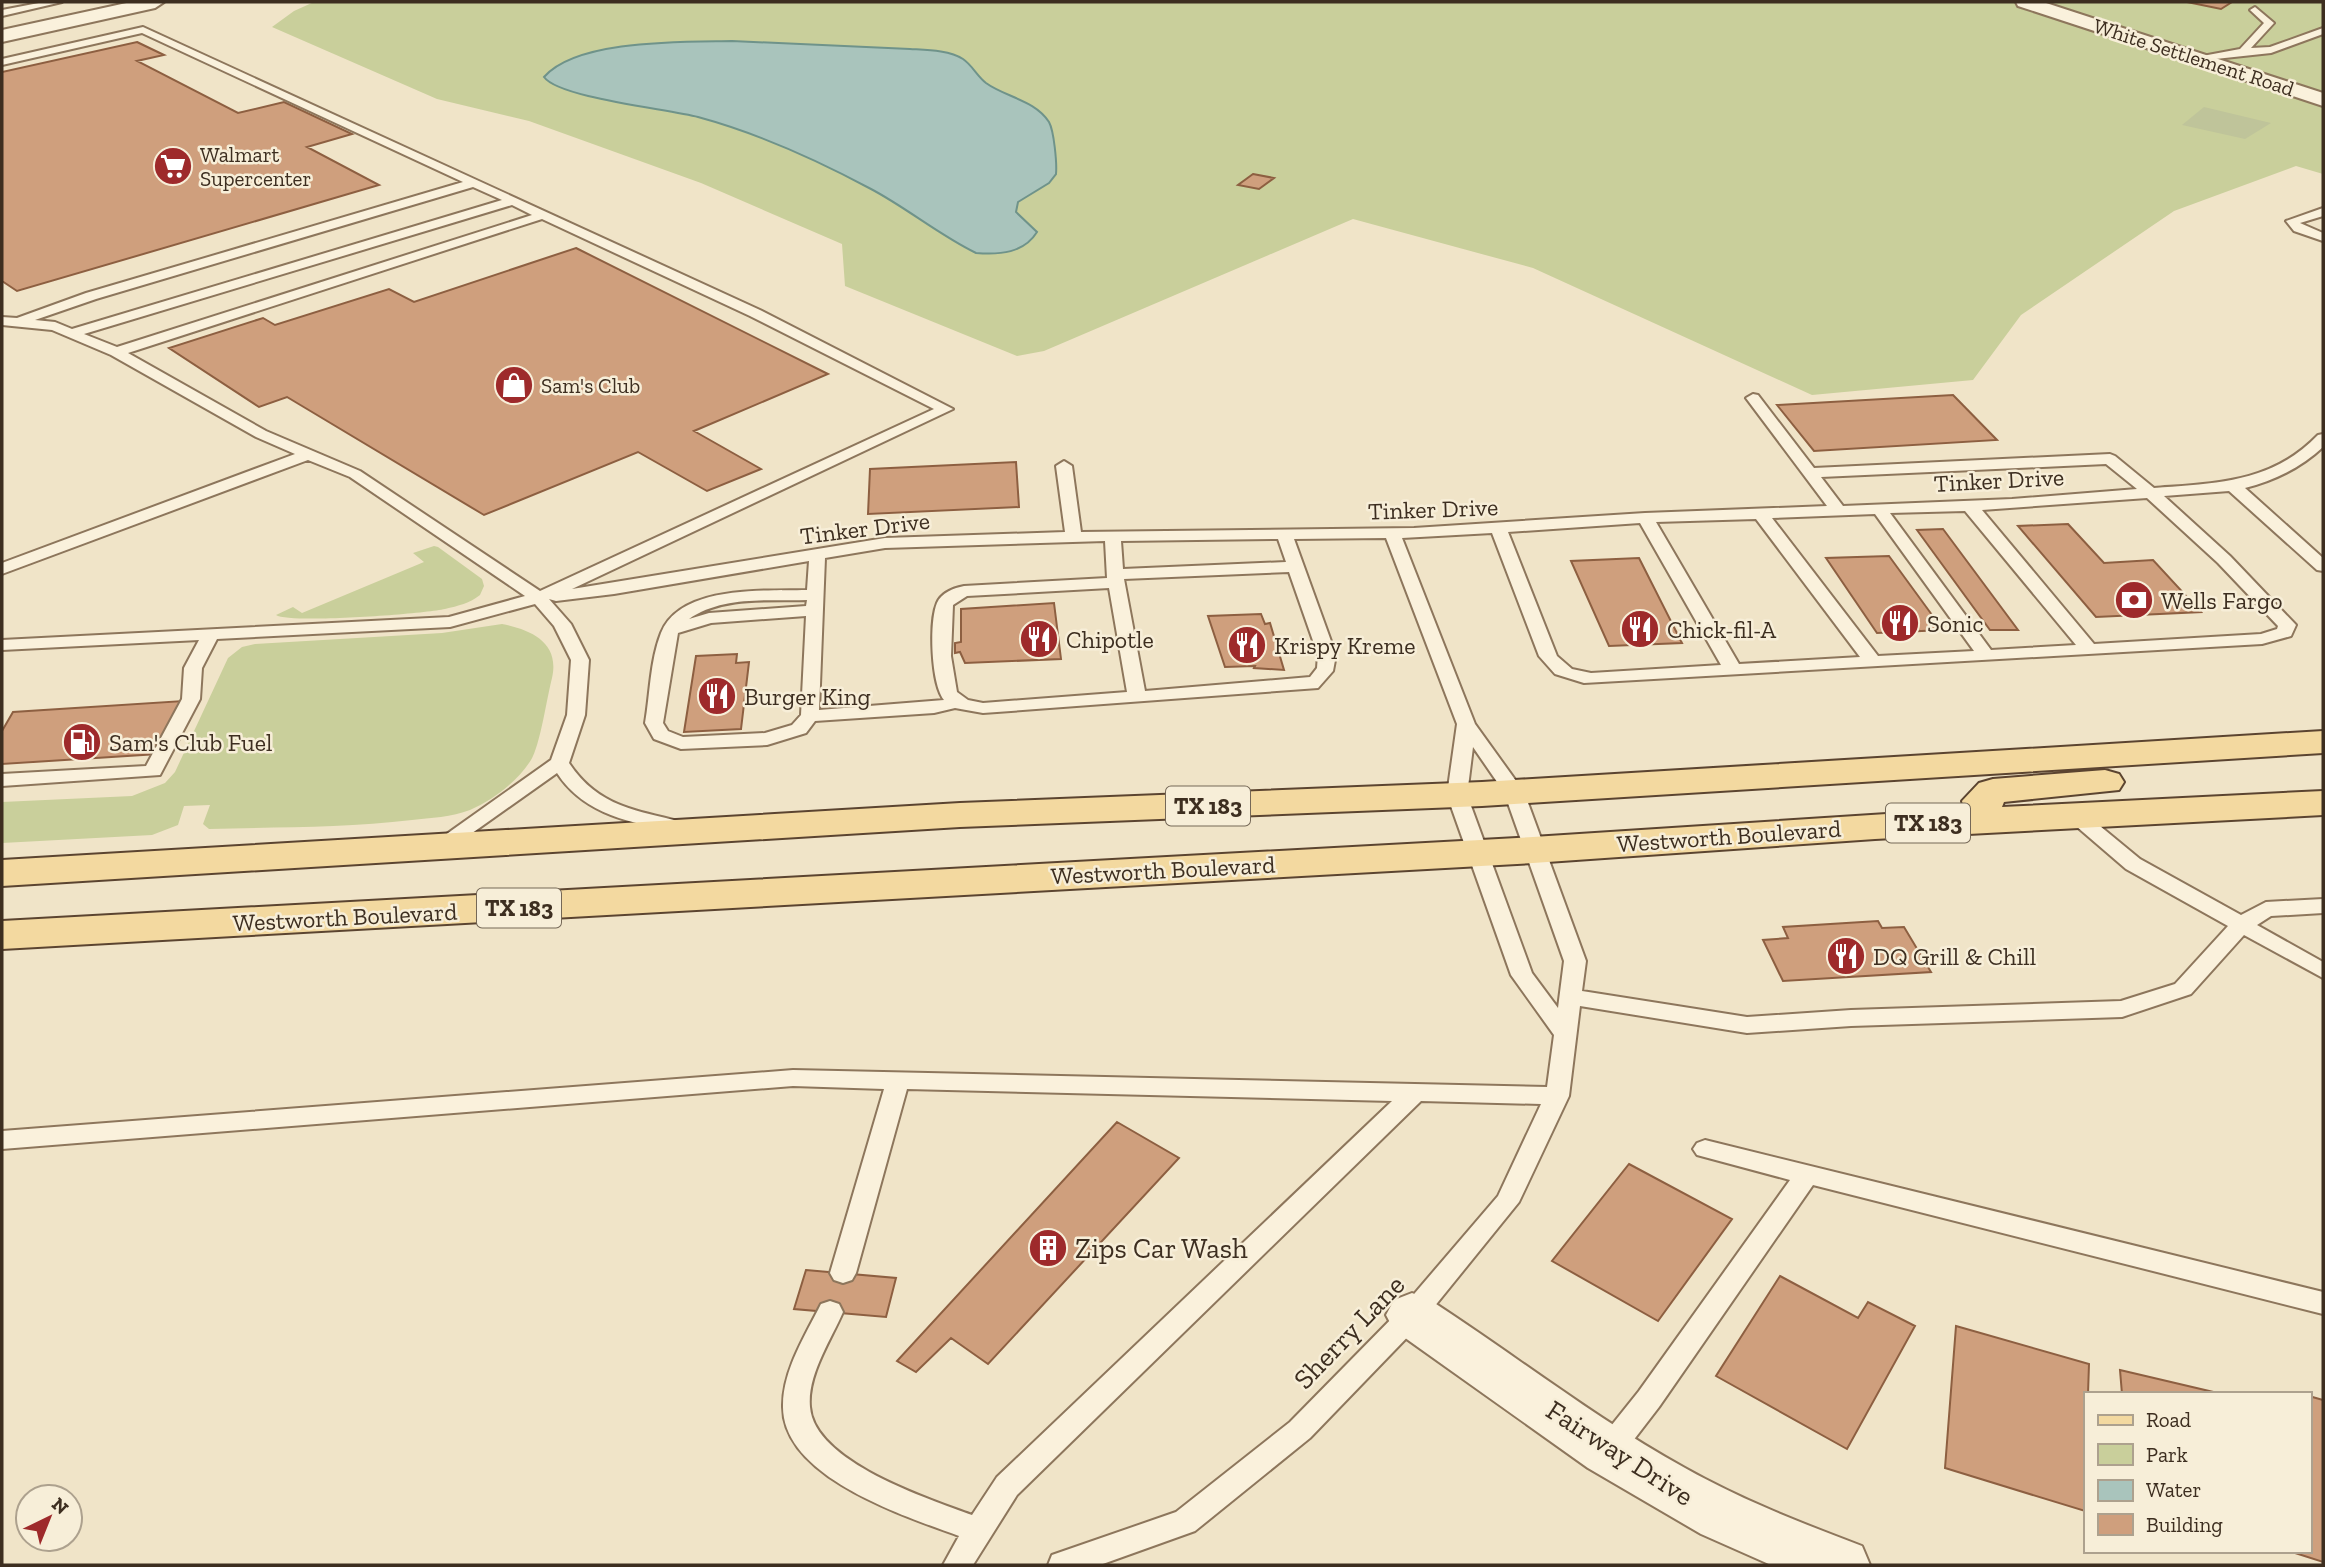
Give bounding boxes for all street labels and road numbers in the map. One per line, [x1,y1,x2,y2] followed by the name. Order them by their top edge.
[2090,13,2298,101] street label: White Settlement Road
[1933,462,2065,498] street label: Tinker Drive
[1367,492,1499,526] street label: Tinker Drive
[799,506,931,550] street label: Tinker Drive
[1166,786,1250,826] road number: TX 183
[1886,804,1970,842] road number: TX 183
[1616,814,1842,858] street label: Westworth Boulevard
[1050,850,1276,890] street label: Westworth Boulevard
[477,888,561,928] road number: TX 183
[232,897,458,937] street label: Westworth Boulevard
[1287,1268,1411,1396] street label: Sherry Lane
[1540,1393,1700,1513] street label: Fairway Drive

